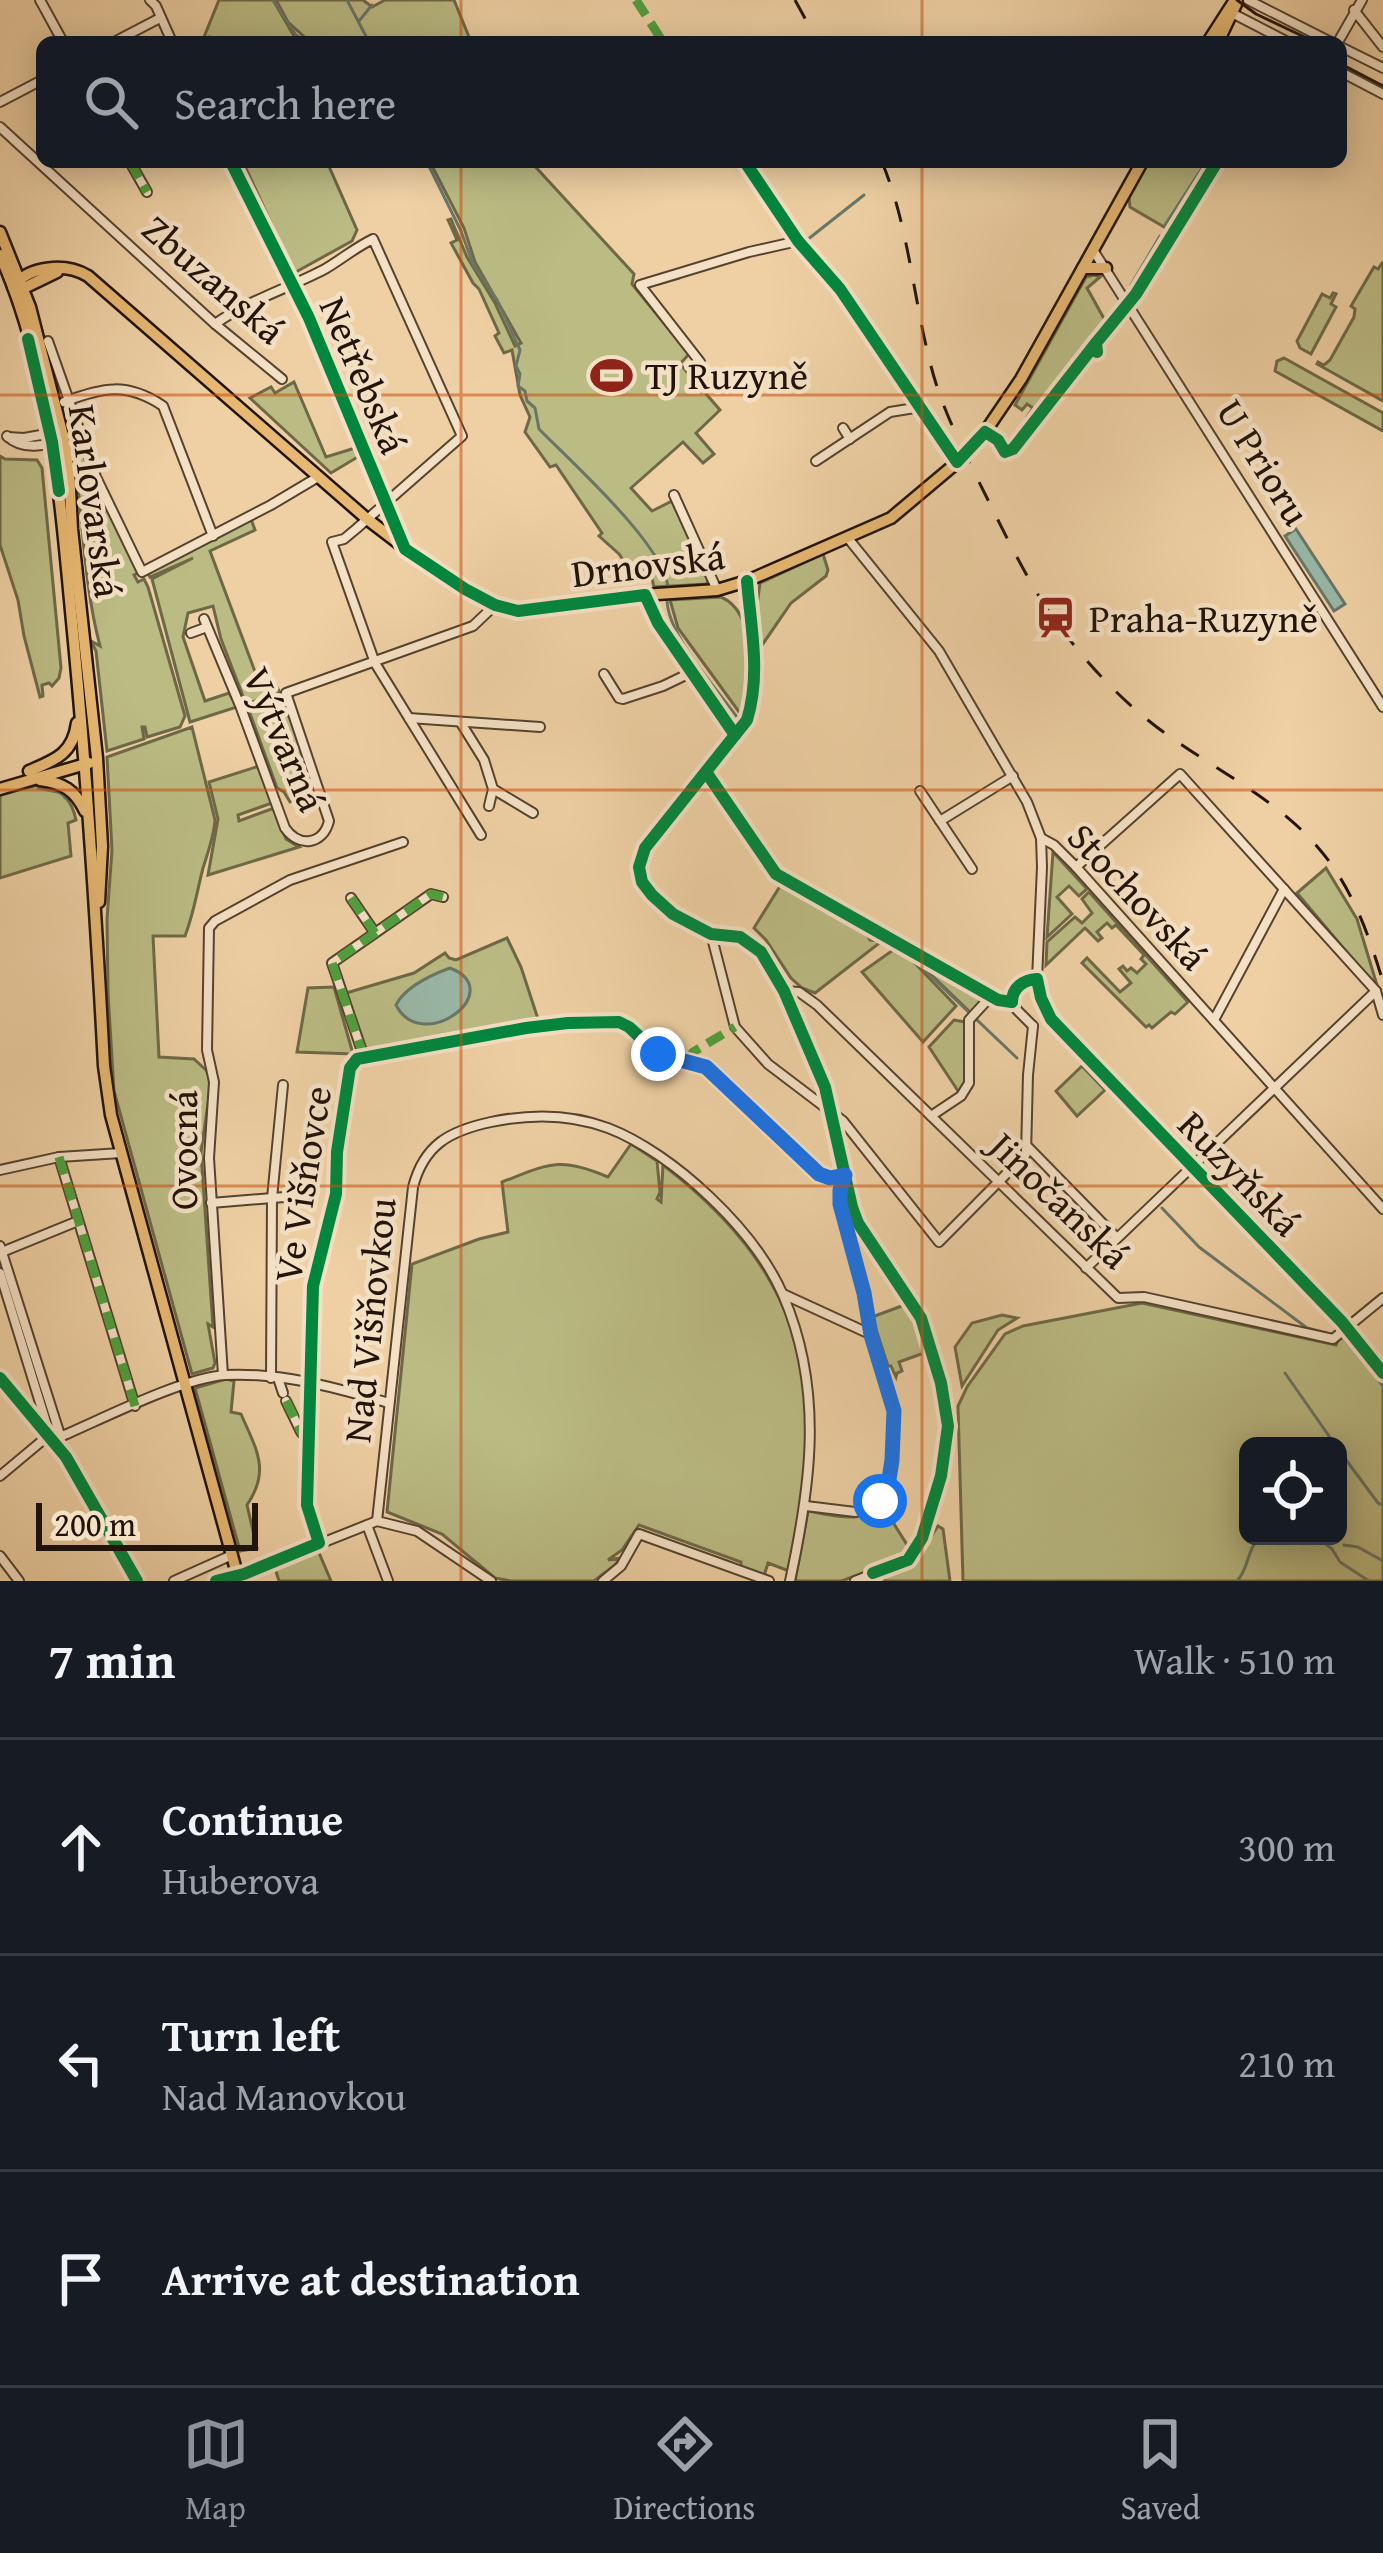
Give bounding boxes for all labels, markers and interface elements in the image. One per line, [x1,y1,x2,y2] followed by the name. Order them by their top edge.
[36,36,1347,168] search box
[78,69,144,135] icon: search
[174,70,396,135] text: Search here
[130,200,299,357] street label: Zbuzanská
[306,287,423,463] street label: Netřebská
[645,346,808,403] place label: TJ Ruzyně
[588,352,634,398] sports icon: TJ Ruzyně
[1203,388,1326,536] street label: U Prioru
[55,401,138,602] street label: Karlovarská
[568,526,728,601] street label: Drnovská
[1089,589,1318,646] place label: Praha-Ruzyně
[1032,595,1078,641] station icon: Praha-Ruzyně
[229,658,342,821] street label: Výtvarná
[1055,809,1222,983] street label: Stochovská
[631,1027,685,1081] route end
[258,1082,345,1286] street label: Ve Višňovce
[154,1090,211,1210] street label: Ovocná
[1166,1097,1315,1249] street label: Ruzyňská
[974,1114,1144,1282] street label: Jinočanská
[327,1195,410,1445] street label: Nad Višňovkou
[1239,1437,1347,1545] map controls
[1239,1437,1347,1545] button: locate
[853,1474,907,1528] route start
[36,1497,258,1550] scale bar
[54,1500,136,1548] text: 200 m
[48,1622,175,1697] text: 7 min
[1134,1631,1335,1688] text: Walk · 510 m
[162,1786,343,1851] text: Continue
[48,1814,114,1880] icon: ahead
[1238,1818,1335,1875] text: 300 m
[162,1851,319,1908] text: Huberova
[162,2002,340,2067] text: Turn left
[48,2030,114,2096] icon: left
[1238,2034,1335,2091] text: 210 m
[162,2067,406,2124] text: Nad Manovkou
[48,2246,114,2312] icon: arrive
[162,2246,580,2311] text: Arrive at destination
[183,2411,249,2531] tab: Map
[614,2411,755,2531] tab: Directions
[1121,2411,1200,2531] tab: Saved

